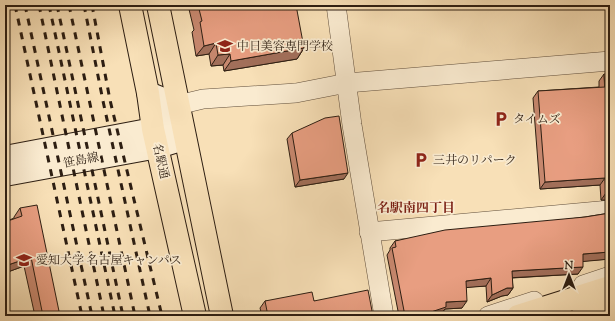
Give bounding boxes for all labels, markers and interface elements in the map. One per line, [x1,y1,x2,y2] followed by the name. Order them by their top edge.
[216,37,234,55] school or university icon: 中日美容専門学校
[237,38,333,56] place label: 中日美容専門学校
[492,110,510,128] parking icon: タイムズ
[513,111,561,129] place label: タイムズ
[147,142,173,181] street label: 名駅通
[62,149,101,173] street label: 笹島線
[412,151,430,169] parking icon: 三井のリパーク
[433,152,517,170] place label: 三井のリパーク
[377,200,455,218] district label: 名駅南四丁目
[15,251,33,269] school or university icon: 愛知大学 名古屋キャンパス
[36,252,182,270] place label: 愛知大学 名古屋キャンパス
[549,255,589,295] north arrow
[564,258,574,274] text: N

